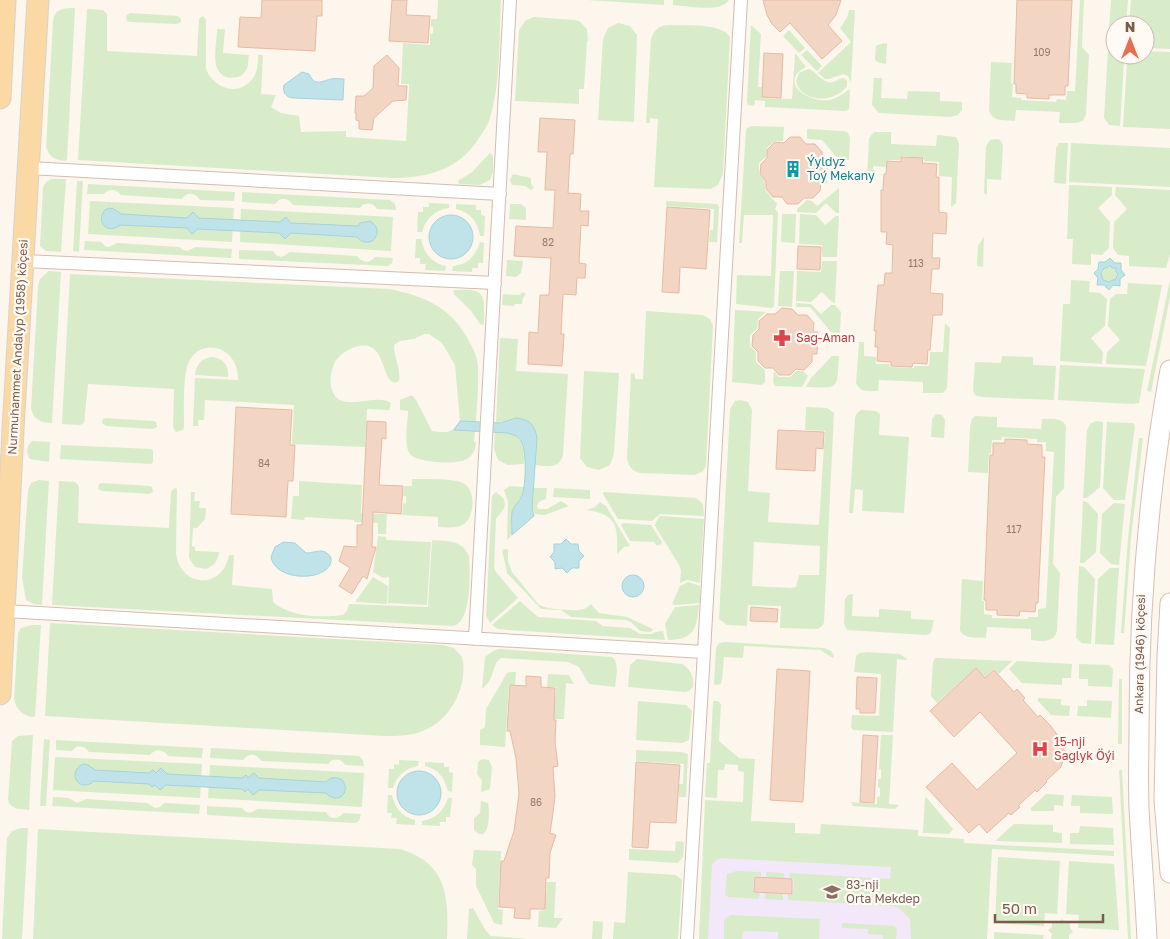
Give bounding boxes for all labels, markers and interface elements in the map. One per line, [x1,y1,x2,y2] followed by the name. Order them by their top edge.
[1105,15,1155,65] north arrow
[1125,18,1135,35] text: N
[1033,46,1051,58] house number: 109
[807,154,875,183] place label: Ýyldyz Toý Mekany
[783,159,803,179] building icon: Ýyldyz Toý Mekany
[542,236,554,248] house number: 82
[4,239,31,455] street label: Nurmuhammet Andalyp (1958) köçesi
[908,257,924,269] house number: 113
[772,328,792,348] pharmacy icon: Sag-Aman
[796,330,855,345] place label: Sag-Aman
[258,457,270,469] house number: 84
[1007,523,1022,535] house number: 117
[1131,594,1148,714] street label: Ankara (1946) köçesi
[1054,734,1115,763] place label: 15-nji Saglyk Öýi
[1030,739,1050,759] hospital icon: 15-nji Saglyk Öýi
[530,796,542,808] house number: 86
[846,877,920,906] place label: 83-nji Orta Mekdep
[822,882,842,902] school or university icon: 83-nji Orta Mekdep
[995,892,1102,924] scale bar
[1002,899,1037,917] text: 50 m

